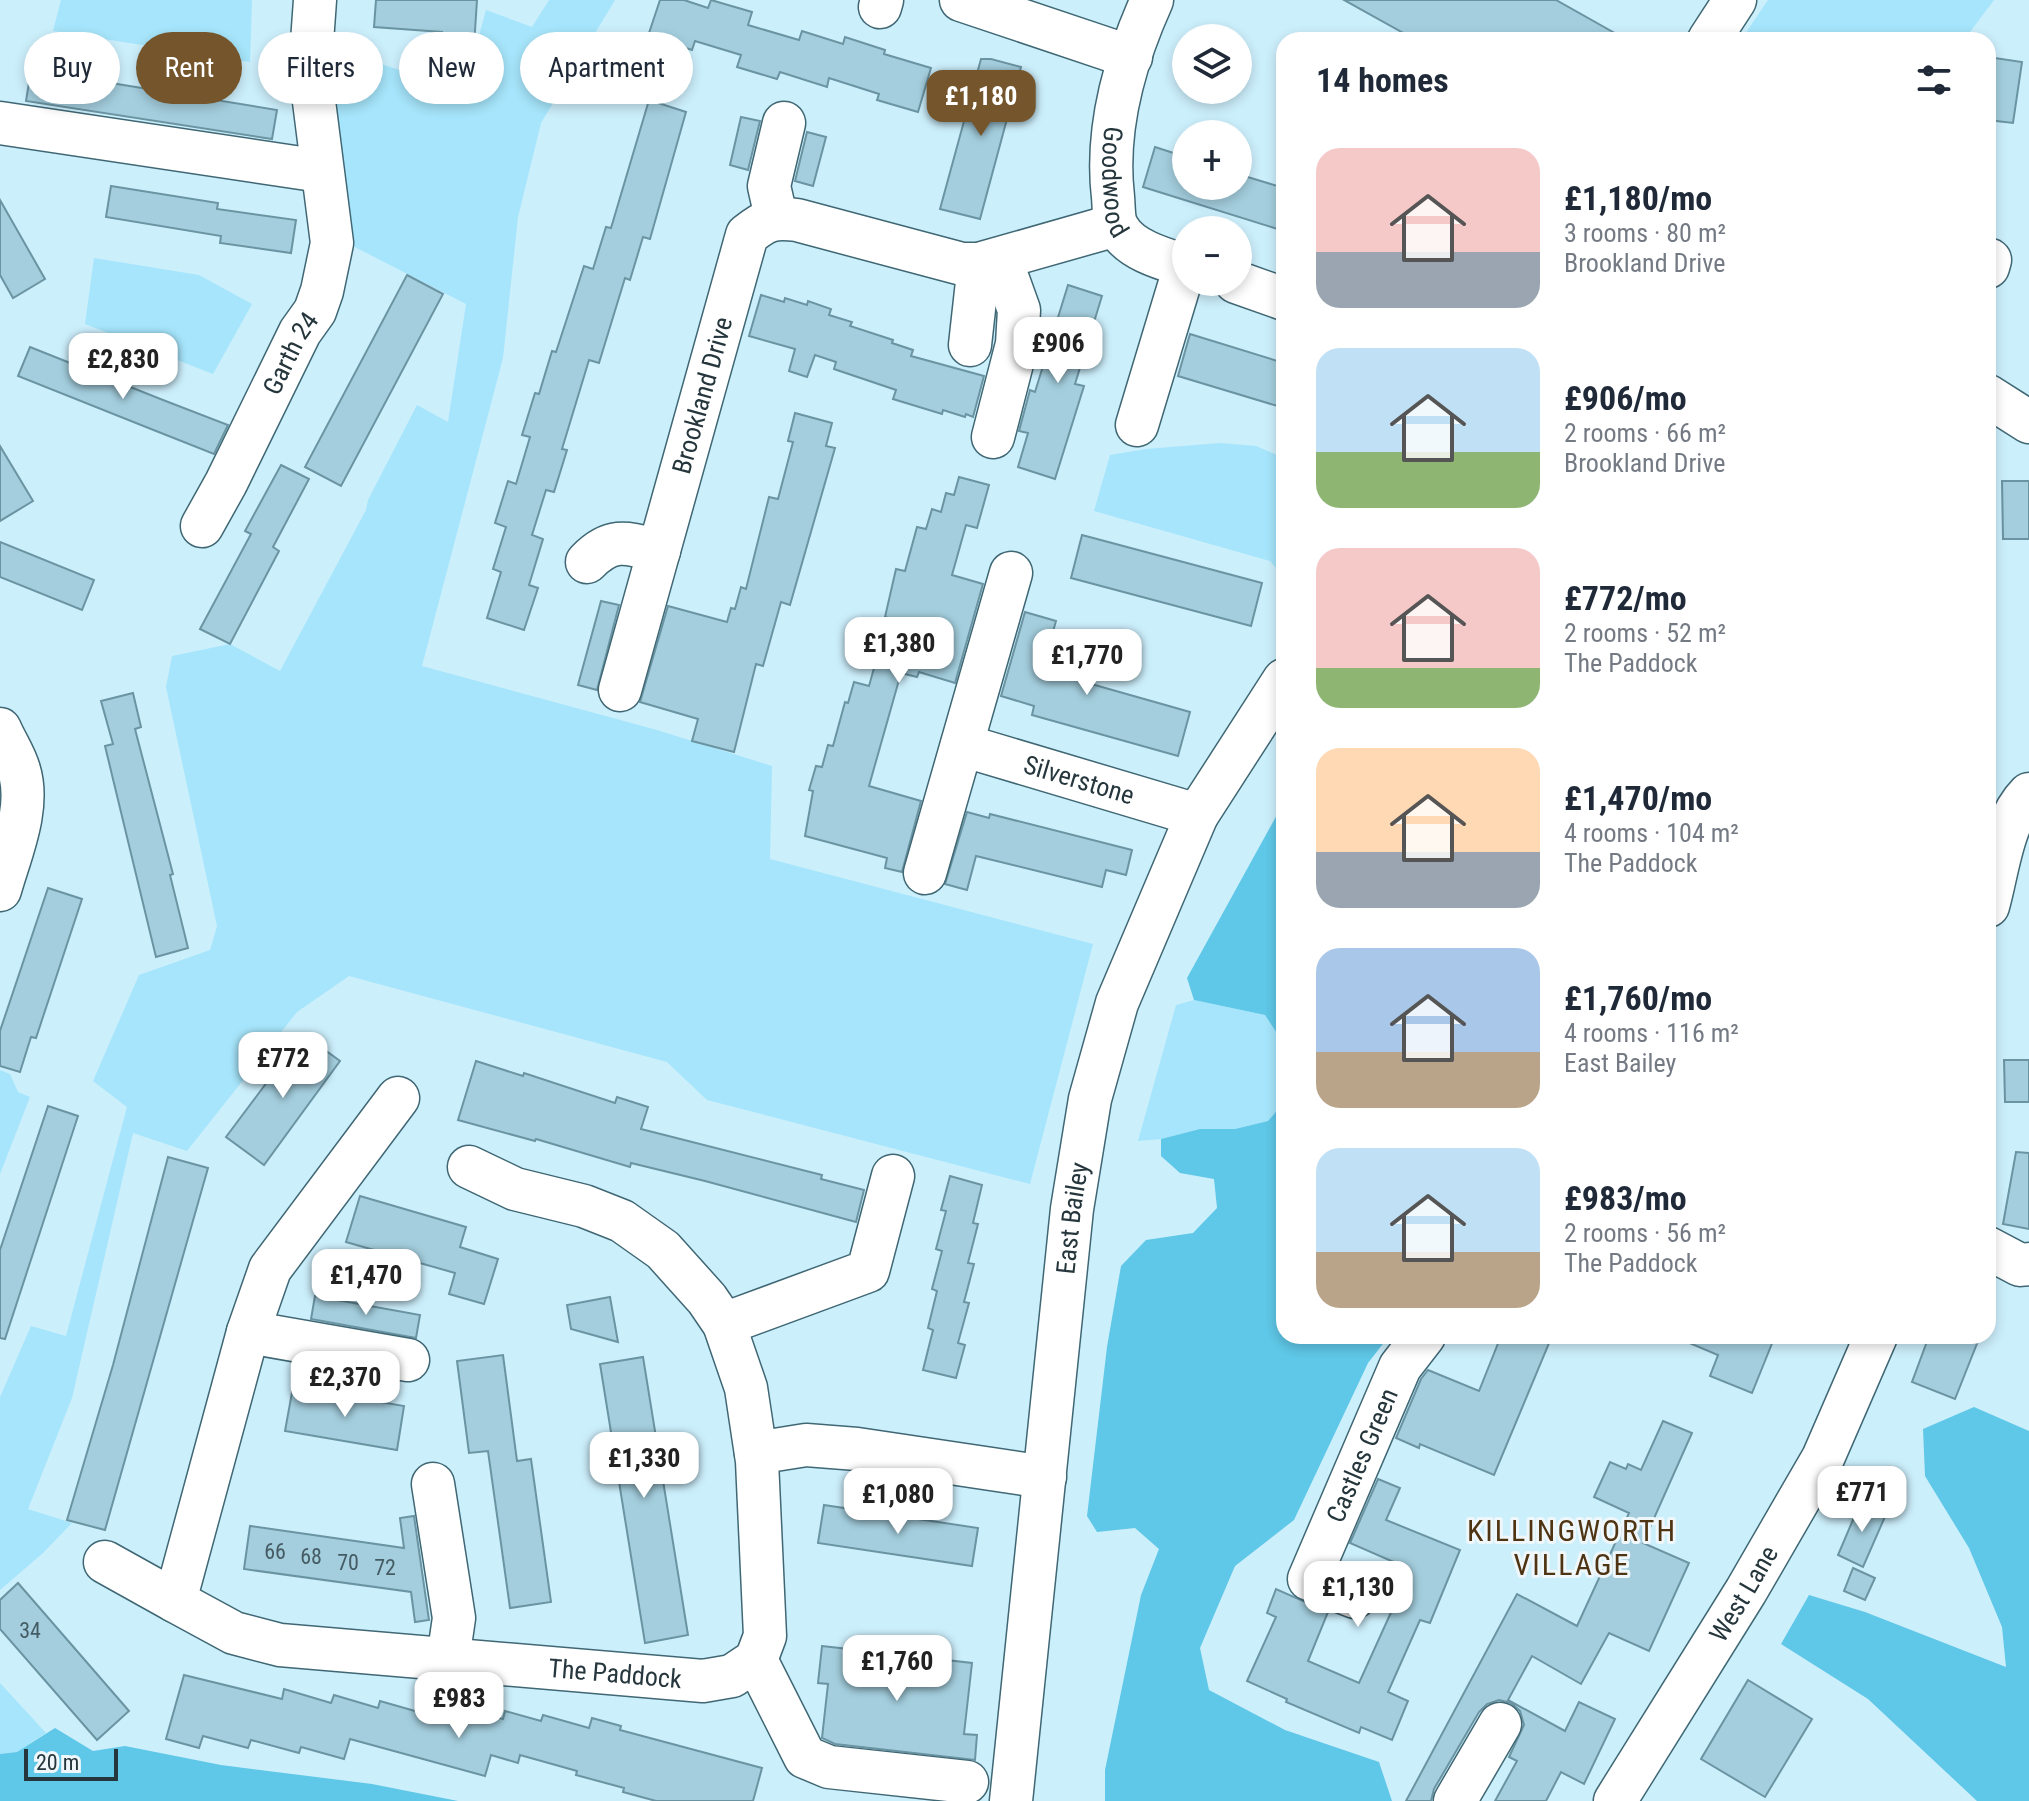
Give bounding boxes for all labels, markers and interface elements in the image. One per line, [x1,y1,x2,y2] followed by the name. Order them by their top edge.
[1172,24,1252,296] map controls
[1172,24,1252,104] button: layers
[24,32,120,104] chip: Buy
[136,32,242,104] chip: Rent
[258,32,383,104] chip: Filters
[399,32,504,104] chip: New
[520,32,693,104] chip: Apartment
[1912,58,1956,102] icon: filters
[1316,60,1449,100] text: 14 homes
[916,70,1046,138] pin: £1,180
[945,81,1017,111] text: £1,180
[1172,120,1252,200] button: +
[1096,125,1135,243] street label: Goodwood
[1564,178,1712,218] text: £1,180/mo
[1380,180,1476,276] icon: home
[1172,216,1252,296] button: −
[1564,218,1726,248] text: 3 rooms · 80 m²
[1564,248,1725,278] text: Brookland Drive
[257,306,324,399] street label: Garth 24
[666,313,738,477] street label: Brookland Drive
[1011,317,1105,385] pin: £906
[1031,328,1085,358] text: £906
[58,333,188,401] pin: £2,830
[87,344,159,374] text: £2,830
[1564,378,1687,418] text: £906/mo
[1380,380,1476,476] icon: home
[1564,418,1726,448] text: 2 rooms · 66 m²
[1564,448,1725,478] text: Brookland Drive
[1564,578,1687,618] text: £772/mo
[1380,580,1476,676] icon: home
[834,617,964,685] pin: £1,380
[1564,618,1726,648] text: 2 rooms · 52 m²
[863,628,935,658] text: £1,380
[1022,629,1152,697] pin: £1,770
[1051,640,1123,670] text: £1,770
[1564,648,1698,678] text: The Paddock
[1020,749,1138,810] street label: Silverstone
[1564,778,1712,818] text: £1,470/mo
[1380,780,1476,876] icon: home
[1564,818,1739,848] text: 4 rooms · 104 m²
[1564,848,1698,878] text: The Paddock
[1564,978,1712,1018] text: £1,760/mo
[1380,980,1476,1076] icon: home
[1564,1018,1739,1048] text: 4 rooms · 116 m²
[236,1032,330,1100] pin: £772
[256,1043,310,1073] text: £772
[1564,1048,1676,1078] text: East Bailey
[1050,1160,1094,1276] street label: East Bailey
[1564,1178,1687,1218] text: £983/mo
[1380,1180,1476,1276] icon: home
[1564,1218,1726,1248] text: 2 rooms · 56 m²
[1564,1248,1698,1278] text: The Paddock
[301,1249,431,1317] pin: £1,470
[330,1260,402,1290] text: £1,470
[280,1351,410,1419] pin: £2,370
[309,1362,381,1392] text: £2,370
[1320,1384,1404,1527] street label: Castles Green
[579,1432,709,1500] pin: £1,330
[608,1443,680,1473] text: £1,330
[1815,1466,1909,1534] pin: £771
[833,1468,963,1536] pin: £1,080
[1835,1477,1889,1507] text: £771
[862,1479,934,1509] text: £1,080
[1467,1513,1677,1582] district label: KILLINGWORTH VILLAGE
[264,1539,286,1564] house number: 66
[1703,1540,1784,1647] street label: West Lane
[300,1544,322,1569] house number: 68
[337,1550,359,1575] house number: 70
[374,1555,396,1580] house number: 72
[1293,1561,1423,1629] pin: £1,130
[1322,1572,1394,1602] text: £1,130
[19,1618,41,1643] house number: 34
[832,1635,962,1703] pin: £1,760
[861,1646,933,1676] text: £1,760
[547,1653,683,1694] street label: The Paddock
[412,1672,506,1740] pin: £983
[432,1683,486,1713] text: £983
[24,1745,118,1781] scale bar
[36,1750,79,1775] text: 20 m

